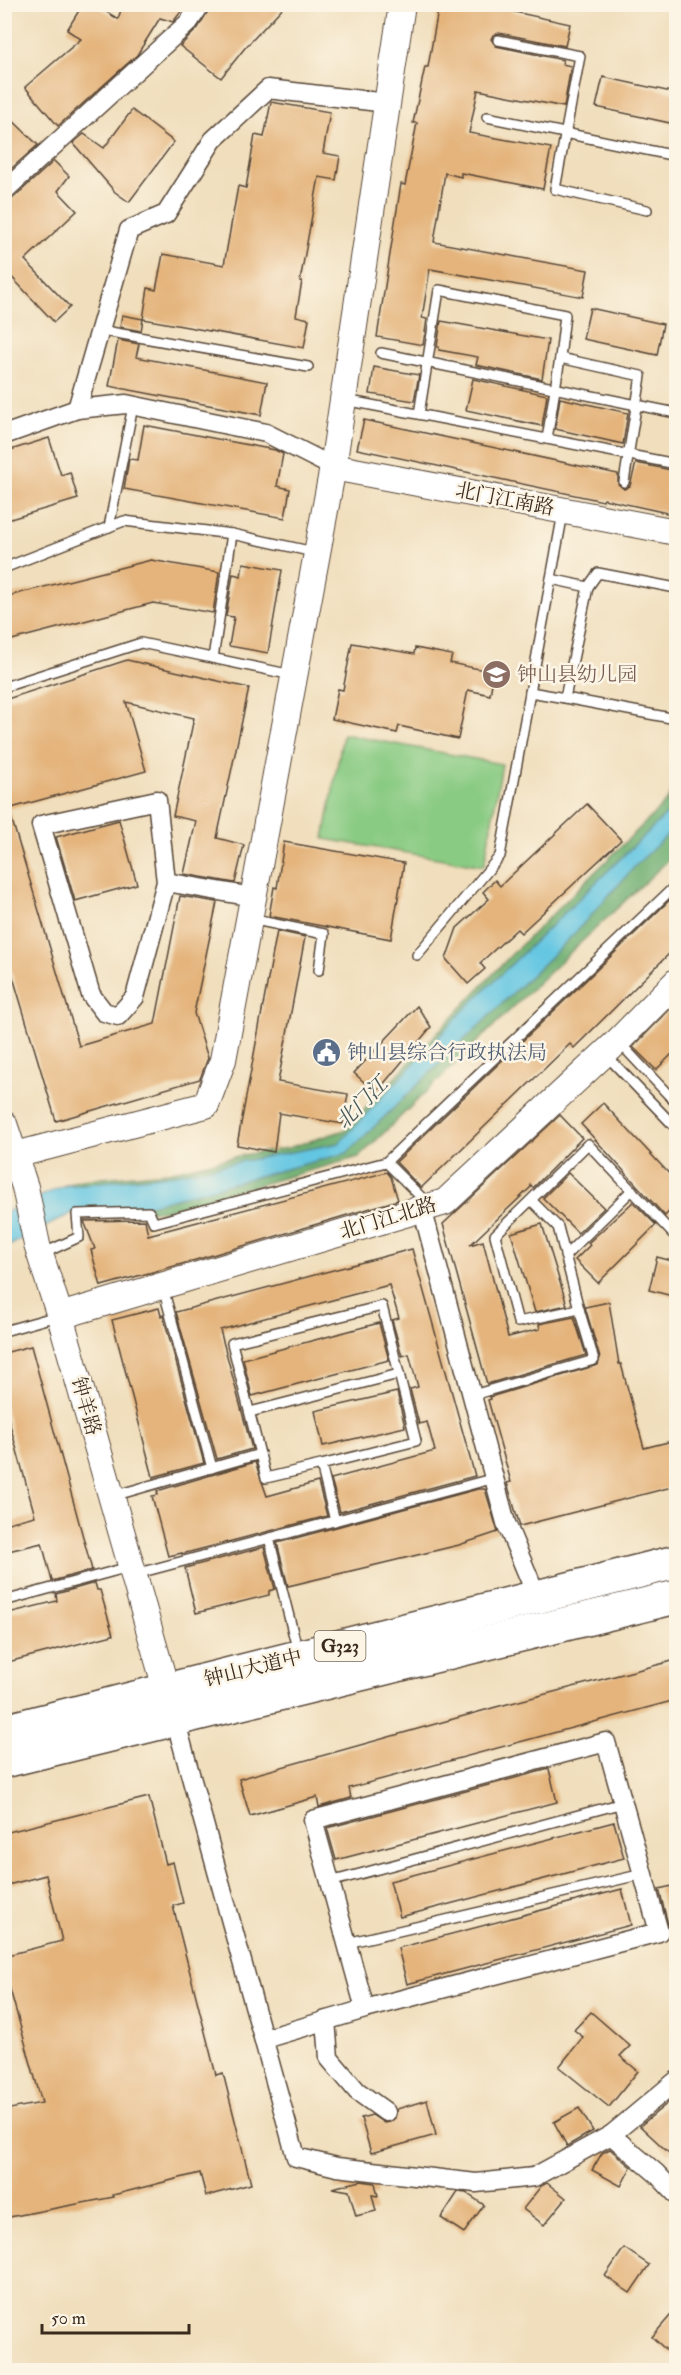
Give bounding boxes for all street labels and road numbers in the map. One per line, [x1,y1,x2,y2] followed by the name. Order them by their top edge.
[454,477,556,521] street label: 北门江南路
[337,1191,439,1245] street label: 北门江北路
[66,1374,106,1438] street label: 钟羊路
[314,1631,366,1661] road number: G323
[201,1644,305,1692] street label: 钟山大道中

